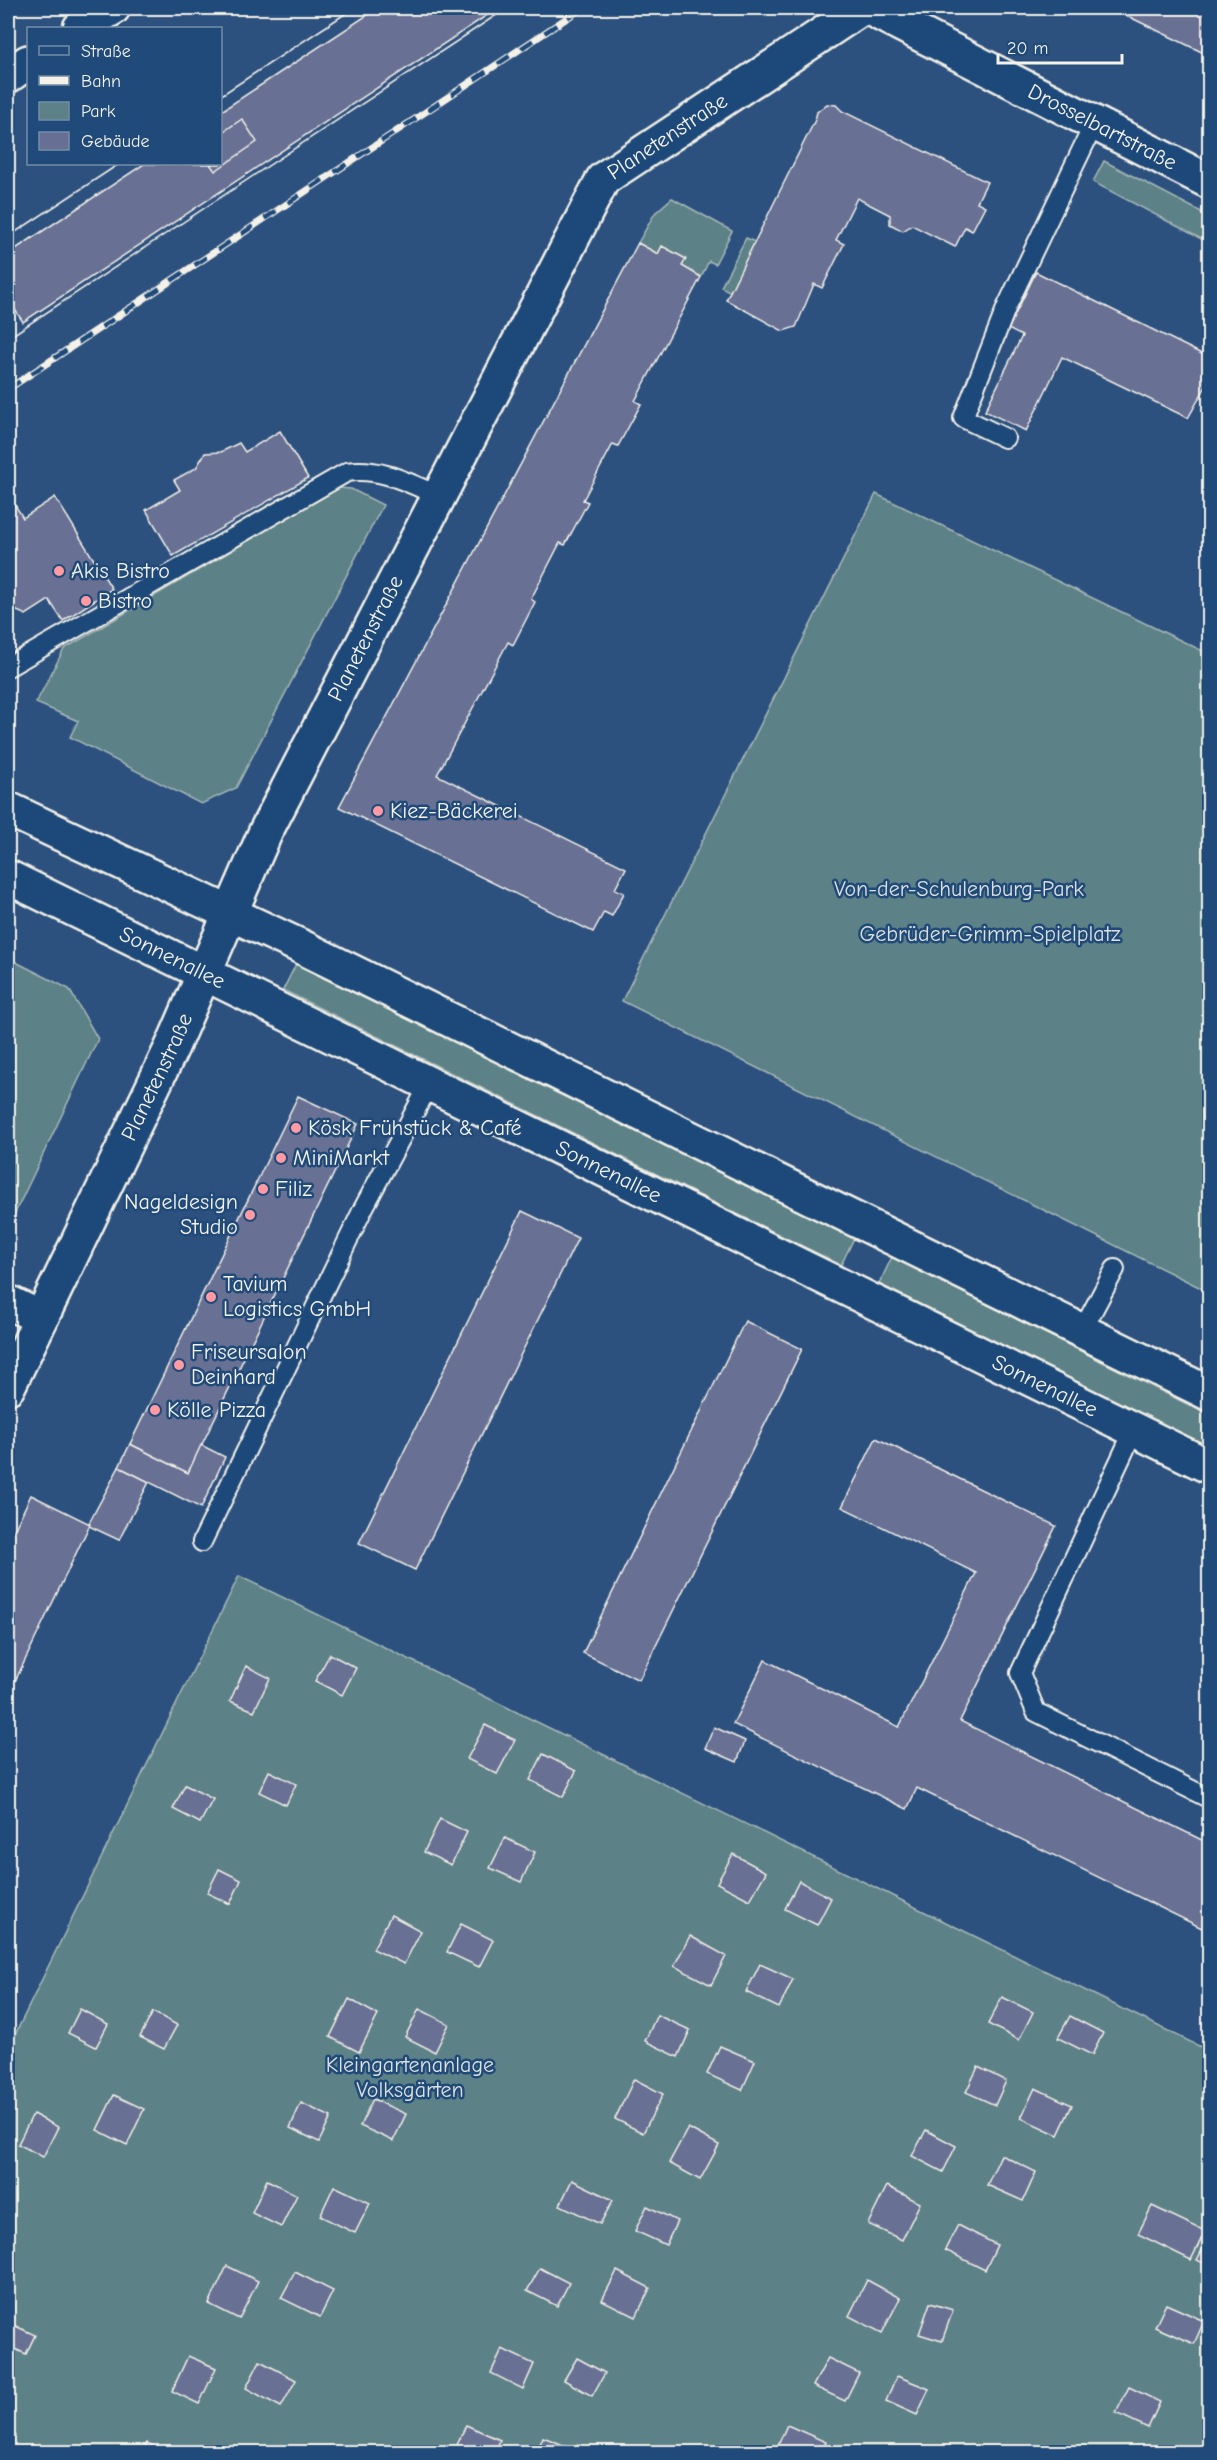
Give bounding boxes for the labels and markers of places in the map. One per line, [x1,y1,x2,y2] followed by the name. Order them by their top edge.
[71,558,170,584] place label: Akis Bistro
[52,564,66,578] marker: Akis Bistro
[98,588,152,614] place label: Bistro
[79,594,93,608] marker: Bistro
[390,798,518,824] place label: Kiez-Bäckerei
[371,804,385,818] marker: Kiez-Bäckerei
[308,1115,522,1141] place label: Kösk Frühstück & Café
[289,1121,303,1135] marker: Kösk Frühstück & Café
[293,1145,390,1171] place label: MiniMarkt
[274,1151,288,1165] marker: MiniMarkt
[275,1176,313,1202] place label: Filiz
[256,1182,270,1196] marker: Filiz
[124,1189,238,1240] place label: Nageldesign Studio
[243,1208,257,1222] marker: Nageldesign Studio
[223,1271,371,1322] place label: Tavium Logistics GmbH
[204,1290,218,1304] marker: Tavium Logistics GmbH
[191,1339,307,1390] place label: Friseursalon Deinhard
[172,1358,186,1372] marker: Friseursalon Deinhard
[167,1397,266,1423] place label: Kölle Pizza
[148,1403,162,1417] marker: Kölle Pizza

